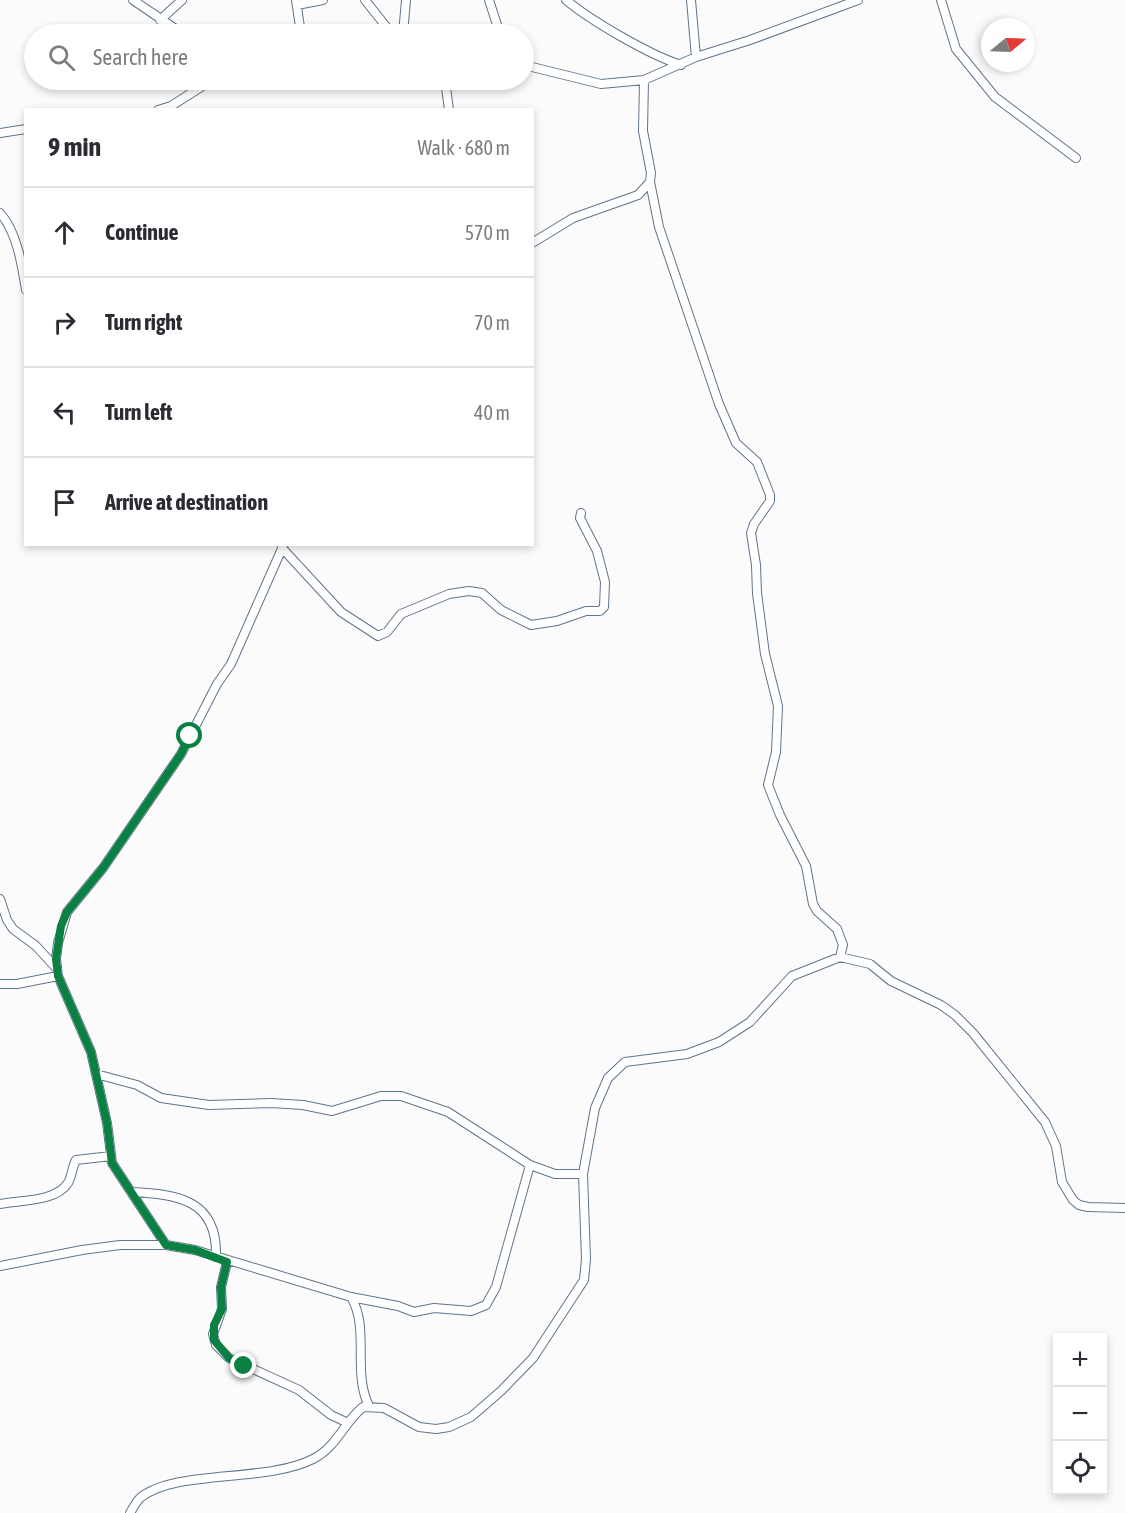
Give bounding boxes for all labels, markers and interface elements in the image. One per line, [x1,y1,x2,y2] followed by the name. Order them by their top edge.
[981,18,1035,72] north arrow
[24,24,534,90] search box
[45,41,78,74] icon: search
[93,44,188,70] text: Search here
[48,132,101,162] text: 9 min
[418,136,510,159] text: Walk · 680 m
[48,216,81,249] icon: ahead
[105,219,179,245] text: Continue
[465,221,510,244] text: 570 m
[48,306,81,339] icon: right
[105,309,182,335] text: Turn right
[474,311,510,334] text: 70 m
[48,396,81,429] icon: left
[105,399,172,425] text: Turn left
[474,401,510,424] text: 40 m
[48,486,81,519] icon: arrive
[105,489,268,515] text: Arrive at destination
[176,722,202,748] route start
[1053,1333,1107,1495] map controls
[1053,1333,1107,1387] button: +
[230,1352,256,1378] route end
[1053,1387,1107,1441] button: −
[1053,1441,1107,1495] button: locate

